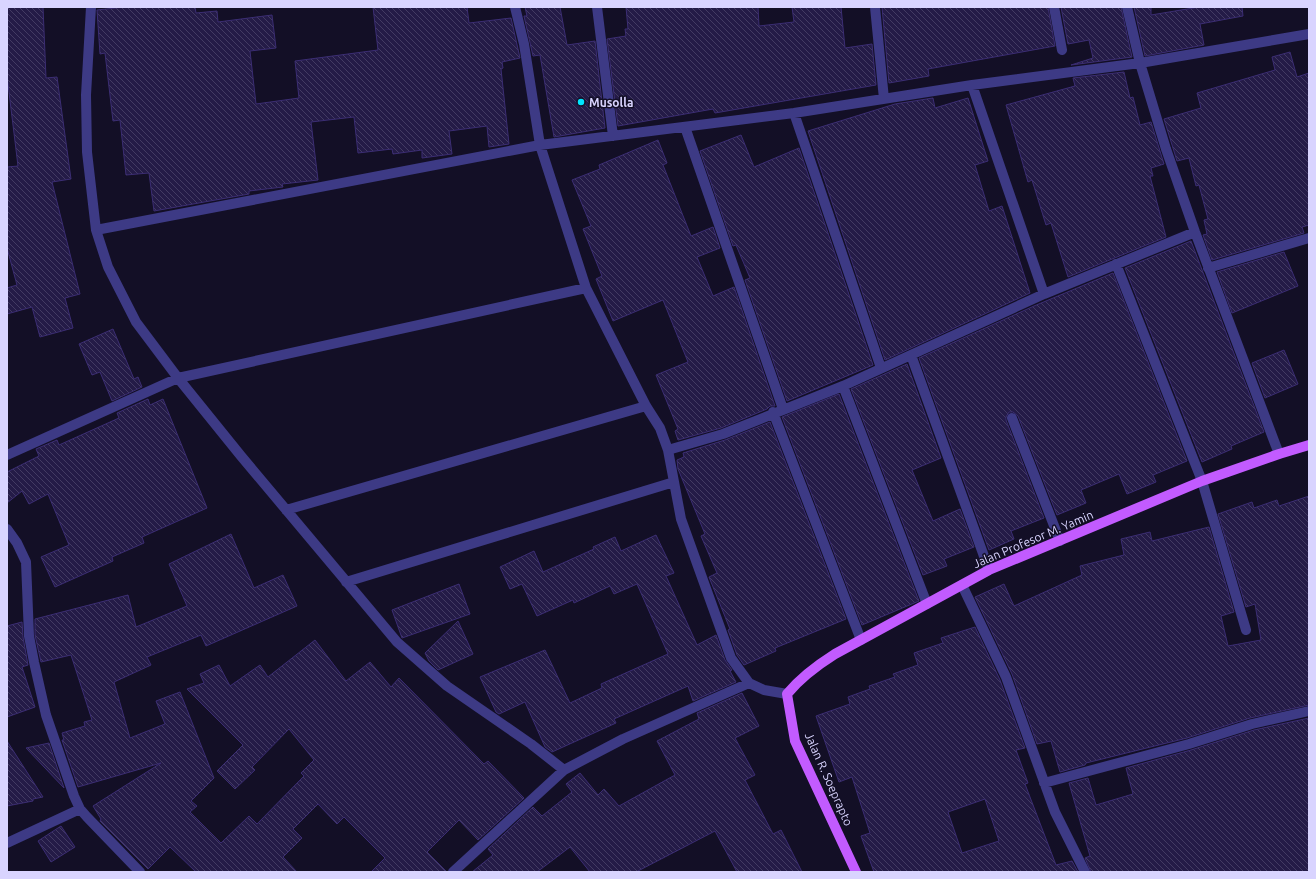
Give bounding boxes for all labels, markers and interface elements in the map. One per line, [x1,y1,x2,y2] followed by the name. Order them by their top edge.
[589,96,634,109] place label: Musolla
[576,97,586,107] marker: Musolla
[971,508,1095,570] street label: Jalan Profesor M. Yamin
[803,730,855,828] street label: Jalan R. Soeprapto

